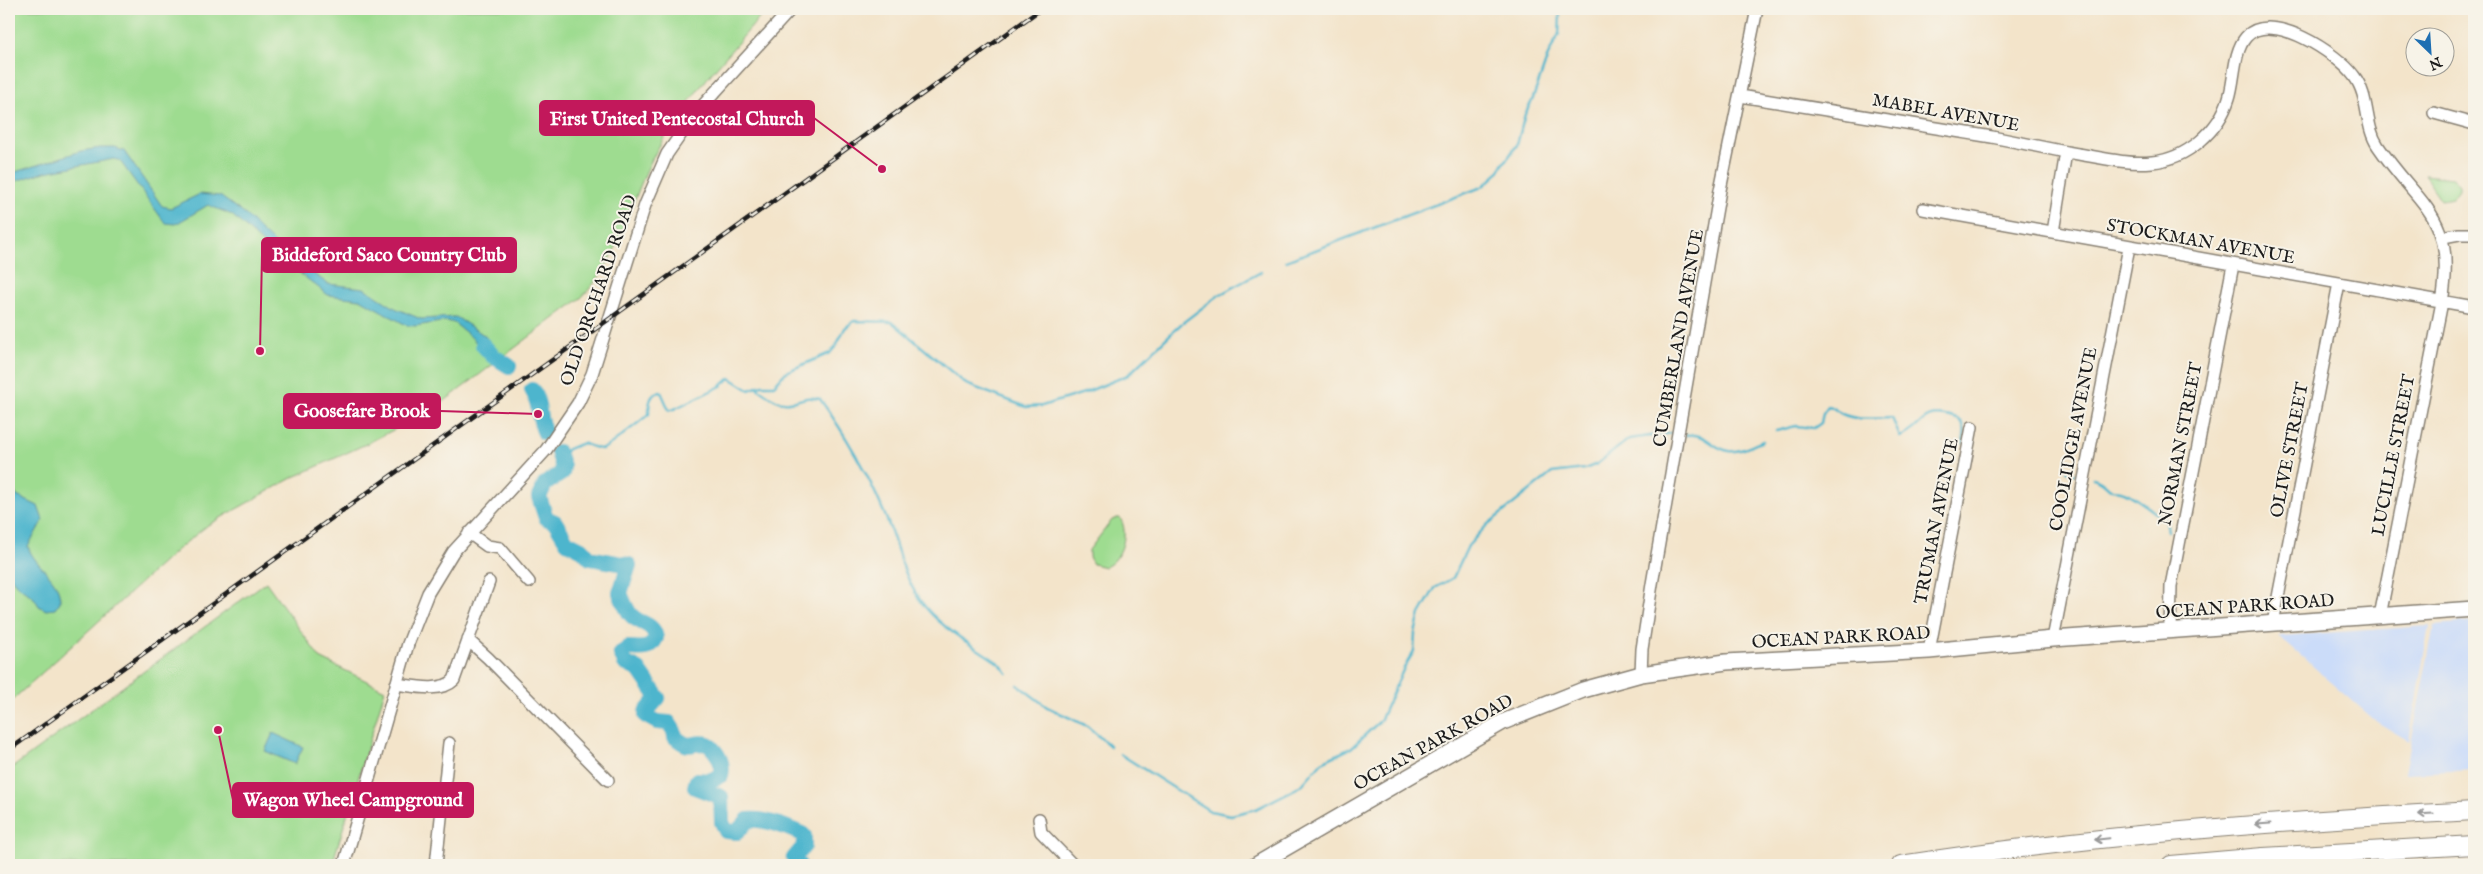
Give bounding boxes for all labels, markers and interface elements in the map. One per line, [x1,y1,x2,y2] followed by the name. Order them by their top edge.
[2406,28,2456,78] north arrow
[2426,52,2445,74] text: N
[1870,89,2021,138] street label: MABEL AVENUE
[540,101,814,135] callout: First United Pentecostal Church
[550,108,805,132] text: First United Pentecostal Church
[556,192,643,389] street label: OLD ORCHARD ROAD
[2105,215,2297,270] street label: STOCKMAN AVENUE
[1649,228,1710,449] street label: CUMBERLAND AVENUE
[262,238,516,272] callout: Biddeford Saco Country Club
[272,244,506,268] text: Biddeford Saco Country Club
[2045,345,2104,533] street label: COOLIDGE AVENUE
[2154,360,2209,528] street label: NORMAN STREET
[2368,373,2421,538] street label: LUCILLE STREET
[2266,381,2315,520] street label: OLIVE STREET
[284,394,440,428] callout: Goosefare Brook
[294,400,431,424] text: Goosefare Brook
[1910,436,1965,606] street label: TRUMAN AVENUE
[2155,590,2335,625] street label: OCEAN PARK ROAD
[1751,622,1931,655] street label: OCEAN PARK ROAD
[1350,690,1518,797] street label: OCEAN PARK ROAD
[233,783,473,817] callout: Wagon Wheel Campground
[242,789,464,813] text: Wagon Wheel Campground
[2418,809,2434,818] one-way arrow
[2256,819,2272,828] one-way arrow
[2094,834,2110,844] one-way arrow

